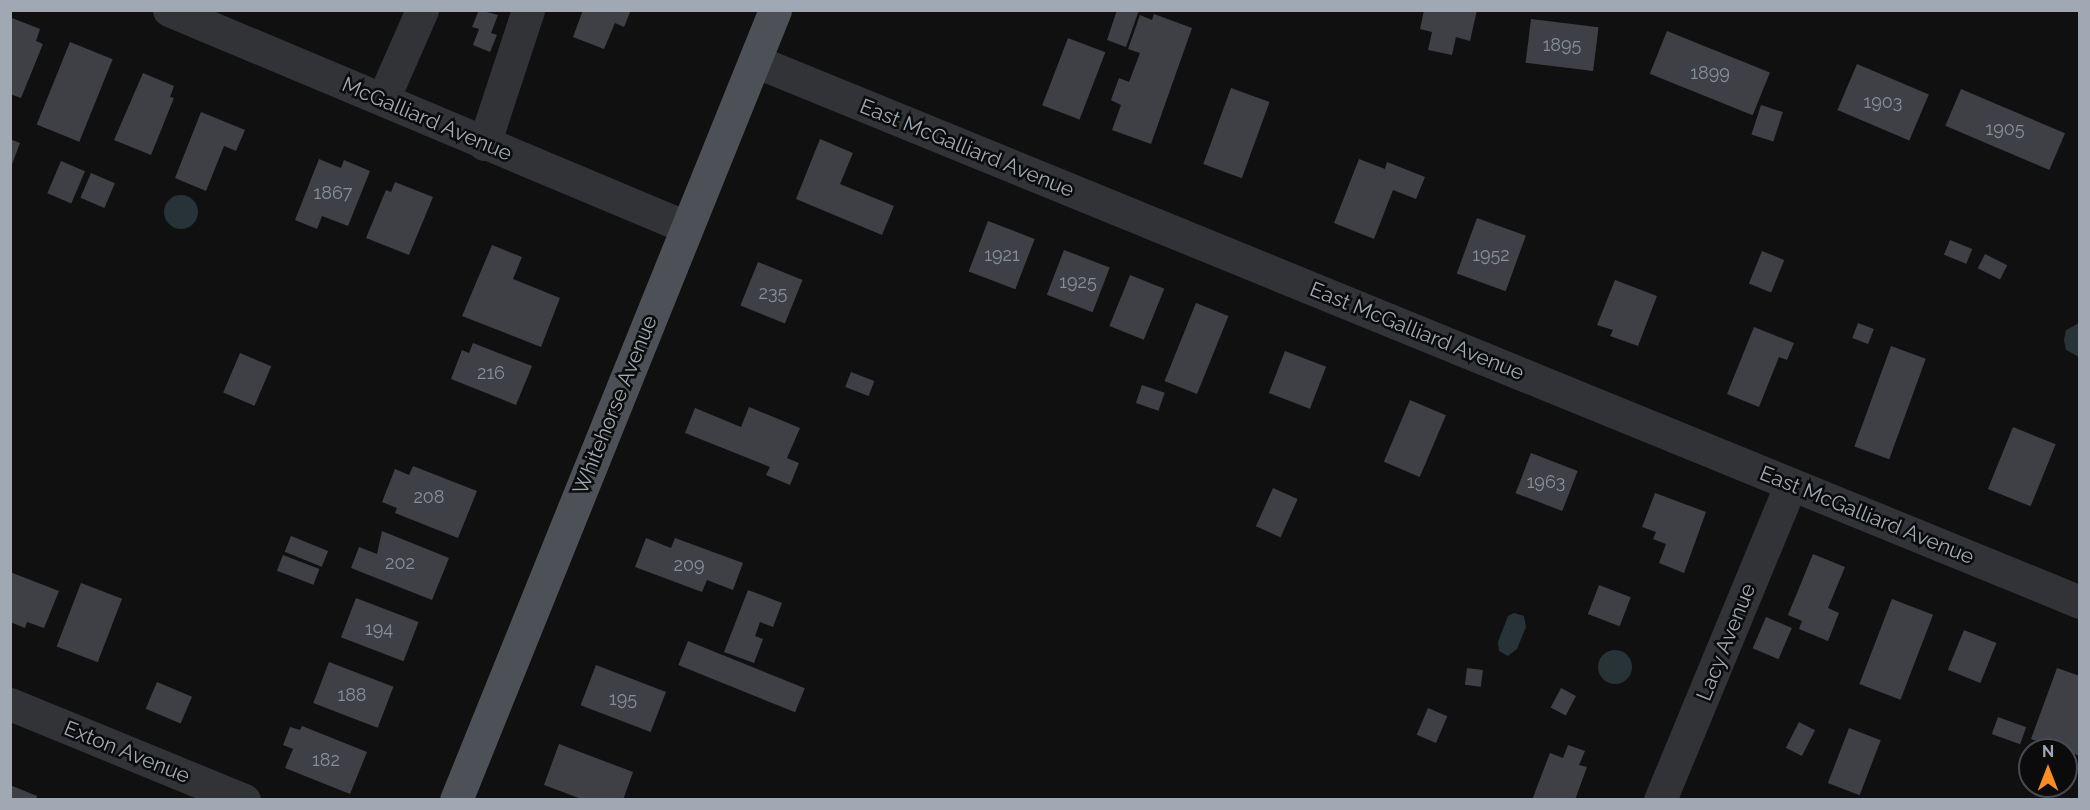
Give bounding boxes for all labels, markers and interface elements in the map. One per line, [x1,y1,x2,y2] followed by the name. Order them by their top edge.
[1543,34,1581,56] house number: 1895
[1690,62,1730,84] house number: 1899
[338,72,516,166] street label: McGalliard Avenue
[1864,91,1902,113] house number: 1903
[856,93,1078,203] street label: East McGalliard Avenue
[1985,118,2025,140] house number: 1905
[314,182,352,204] house number: 1867
[984,244,1020,266] house number: 1921
[1472,244,1510,266] house number: 1952
[1059,271,1097,293] house number: 1925
[1306,276,1528,386] street label: East McGalliard Avenue
[759,282,787,304] house number: 235
[567,311,663,499] street label: Whitehorse Avenue
[477,362,505,384] house number: 216
[1756,460,1978,570] street label: East McGalliard Avenue
[1527,471,1565,493] house number: 1963
[413,486,445,508] house number: 208
[385,552,415,574] house number: 202
[674,554,704,576] house number: 209
[1691,579,1761,705] street label: Lacy Avenue
[365,618,393,640] house number: 194
[337,684,367,706] house number: 188
[609,688,637,710] house number: 195
[60,715,194,789] street label: Exton Avenue
[2018,738,2078,798] north arrow
[2042,742,2054,761] text: N
[312,749,340,771] house number: 182

